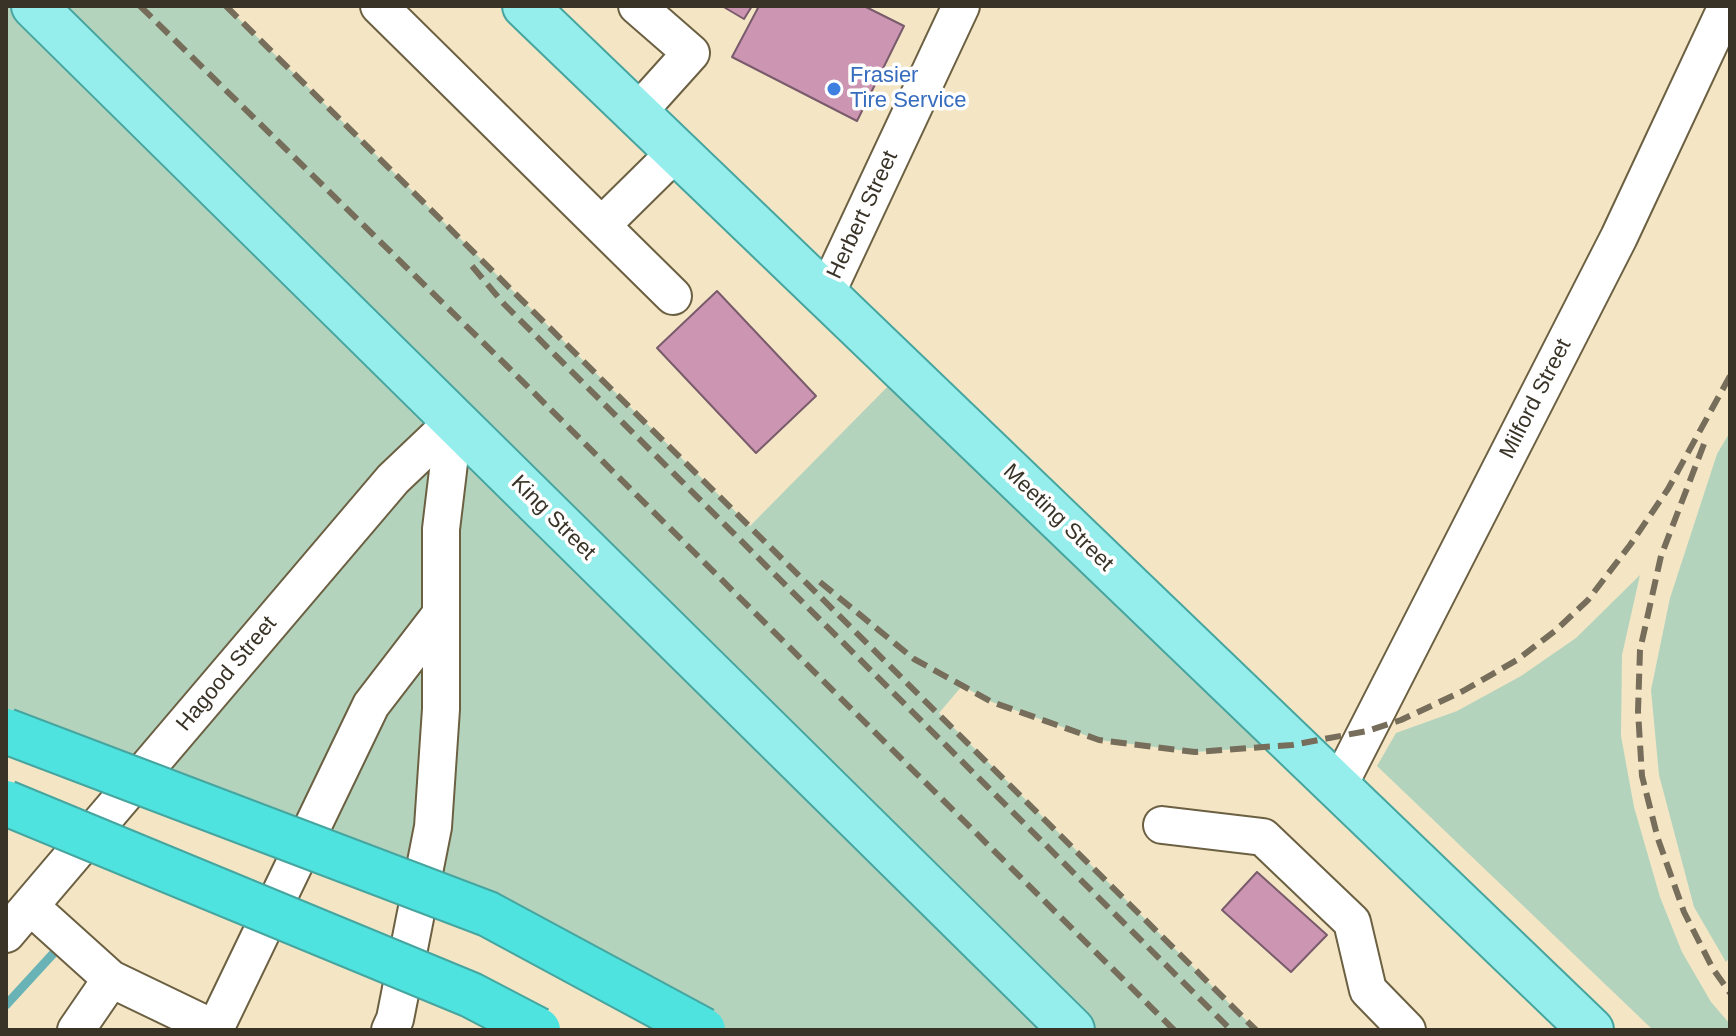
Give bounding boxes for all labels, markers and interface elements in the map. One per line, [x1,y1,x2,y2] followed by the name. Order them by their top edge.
[850,63,967,114] place label: Frasier Tire Service
[825,80,843,98] marker: Frasier Tire Service
[822,147,904,283] street label: Herbert Street
[1495,335,1577,463] street label: Milford Street
[997,459,1119,577] street label: Meeting Street
[505,470,601,566] street label: King Street
[171,611,283,737] street label: Hagood Street

